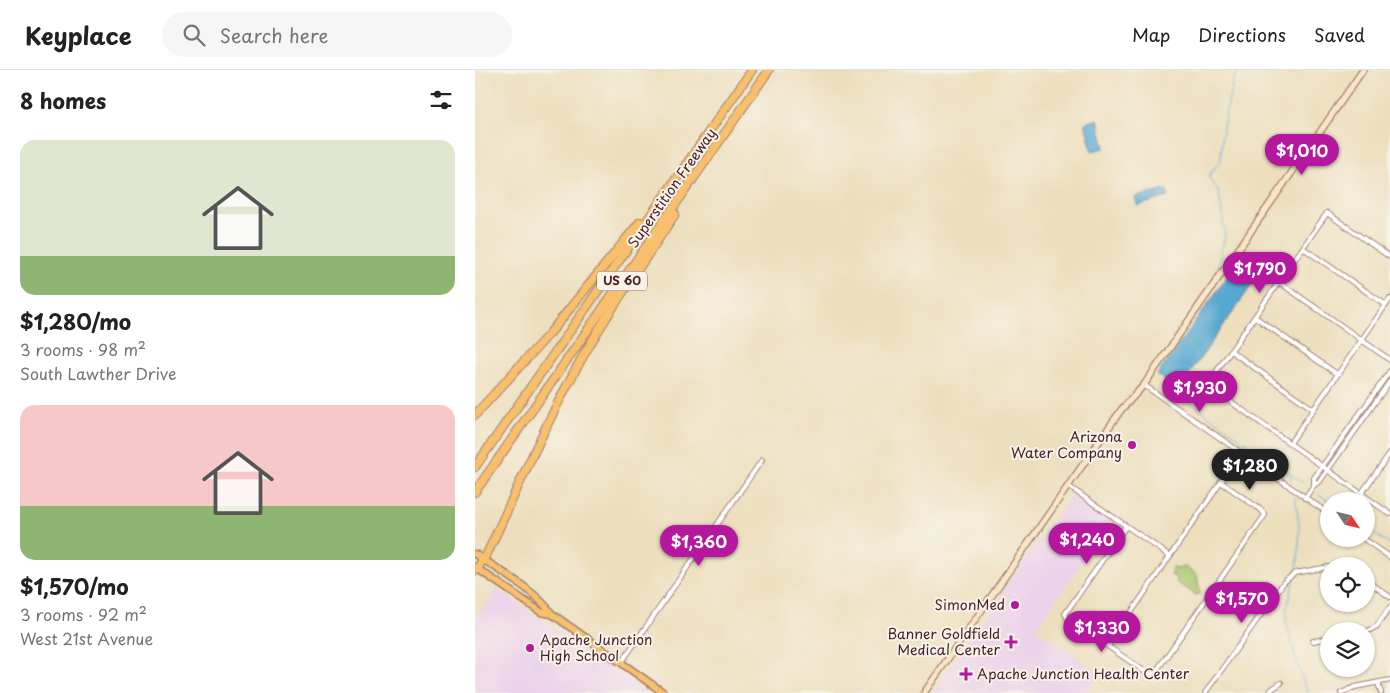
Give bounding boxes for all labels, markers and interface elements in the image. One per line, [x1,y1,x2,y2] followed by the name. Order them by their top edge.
[162,12,512,57] search box
[25,17,132,53] text: Keyplace
[180,21,208,49] icon: search
[220,21,328,49] text: Search here
[1132,21,1170,48] text: Map
[1198,21,1286,48] text: Directions
[1314,21,1365,48] text: Saved
[20,84,106,116] text: 8 homes
[427,86,455,114] icon: filters
[622,124,721,252] street label: Superstition Freeway
[1261,134,1343,176] pin: $1,010
[1276,138,1328,162] text: $1,010
[193,173,283,263] icon: home
[1219,252,1301,294] pin: $1,790
[1234,256,1286,280] text: $1,790
[597,272,647,290] road number: US 60
[20,305,131,337] text: $1,280/mo
[20,337,146,361] text: 3 rooms · 98 m²
[20,361,176,385] text: South Lawther Drive
[1159,370,1241,413] pin: $1,930
[1173,375,1227,399] text: $1,930
[1011,426,1122,463] place label: Arizona Water Company
[193,438,283,528] icon: home
[1126,439,1138,451] marker: Arizona Water Company
[1209,448,1291,491] pin: $1,280
[1223,453,1277,477] text: $1,280
[1320,492,1375,548] north arrow
[1320,492,1375,677] map controls
[1046,522,1128,565] pin: $1,240
[658,524,740,567] pin: $1,360
[1059,527,1115,551] text: $1,240
[671,529,727,553] text: $1,360
[1320,557,1375,612] button: locate
[20,570,129,602] text: $1,570/mo
[1201,582,1283,624] pin: $1,570
[1216,586,1268,610] text: $1,570
[935,594,1005,615] place label: SimonMed
[1009,599,1021,611] marker: SimonMed
[20,602,147,626] text: 3 rooms · 92 m²
[1061,610,1143,653] pin: $1,330
[1074,615,1130,639] text: $1,330
[1320,622,1375,677] button: layers
[888,623,1000,660] place label: Banner Goldfield Medical Center
[20,626,153,650] text: West 21st Avenue
[540,629,652,666] place label: Apache Junction High School
[1004,635,1018,649] marker: Banner Goldfield Medical Center
[524,642,536,654] marker: Apache Junction High School
[977,663,1190,684] place label: Apache Junction Health Center
[959,667,973,681] marker: Apache Junction Health Center

